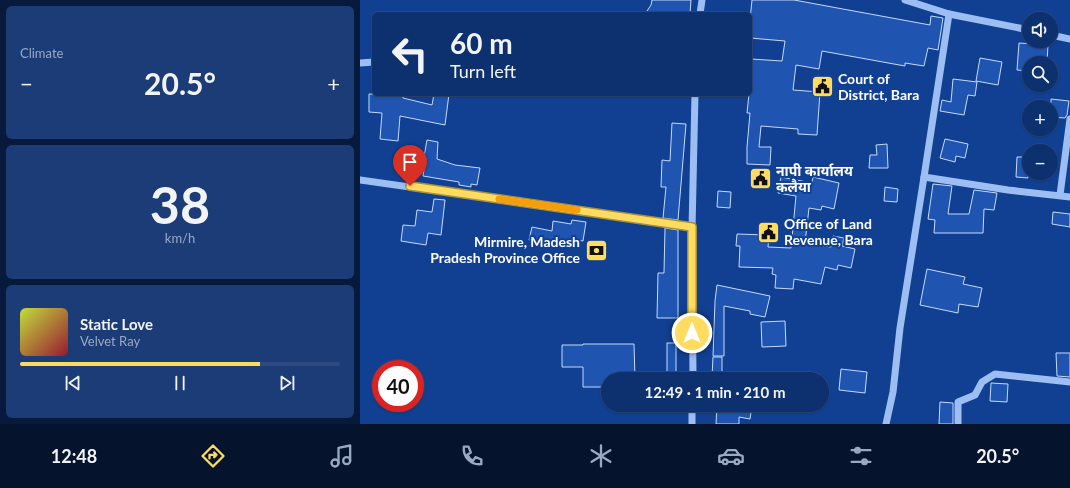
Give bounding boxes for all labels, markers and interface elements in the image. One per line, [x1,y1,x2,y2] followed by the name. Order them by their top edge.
[1022,12,1058,180] map controls
[1022,12,1058,48] button: sound
[450,26,513,60] text: 60 m
[384,28,436,80] icon: left
[20,45,63,61] text: Climate
[1022,56,1058,92] button: search
[450,60,516,82] text: Turn left
[144,65,216,101] text: 20.5°
[20,70,33,97] text: −
[327,70,340,97] text: +
[838,70,919,103] place label: Court of District, Bara
[809,74,835,100] public building icon: Court of District, Bara
[1022,100,1058,136] button: +
[1022,144,1058,180] button: −
[393,145,427,186] pin
[399,151,421,173] icon: arrive
[776,162,854,195] place label: नापी कार्यालय कलैया
[747,166,773,192] public building icon: नापी कार्यालय कलैया
[150,173,210,235] text: 38
[784,215,873,248] place label: Office of Land Revenue, Bara
[755,219,781,245] public building icon: Office of Land Revenue, Bara
[165,230,195,246] text: km/h
[430,233,581,266] place label: Mirmire, Madesh Pradesh Province Office
[583,237,609,263] bank icon: Mirmire, Madesh Pradesh Province Office
[671,312,713,354] position arrow
[80,315,153,333] text: Static Love
[80,333,140,349] text: Velvet Ray
[372,360,424,412] speed limit sign: 40
[62,372,84,394] icon: previous
[169,372,191,394] icon: pause
[276,372,298,394] icon: next
[645,383,785,401] text: 12:49 · 1 min · 210 m
[199,442,227,470] icon: directions
[328,442,356,470] icon: music
[458,442,486,470] icon: phone
[587,442,615,470] icon: climate
[717,442,745,470] icon: car
[847,442,875,470] icon: filters
[51,445,97,467] text: 12:48
[976,445,1019,467] text: 20.5°

